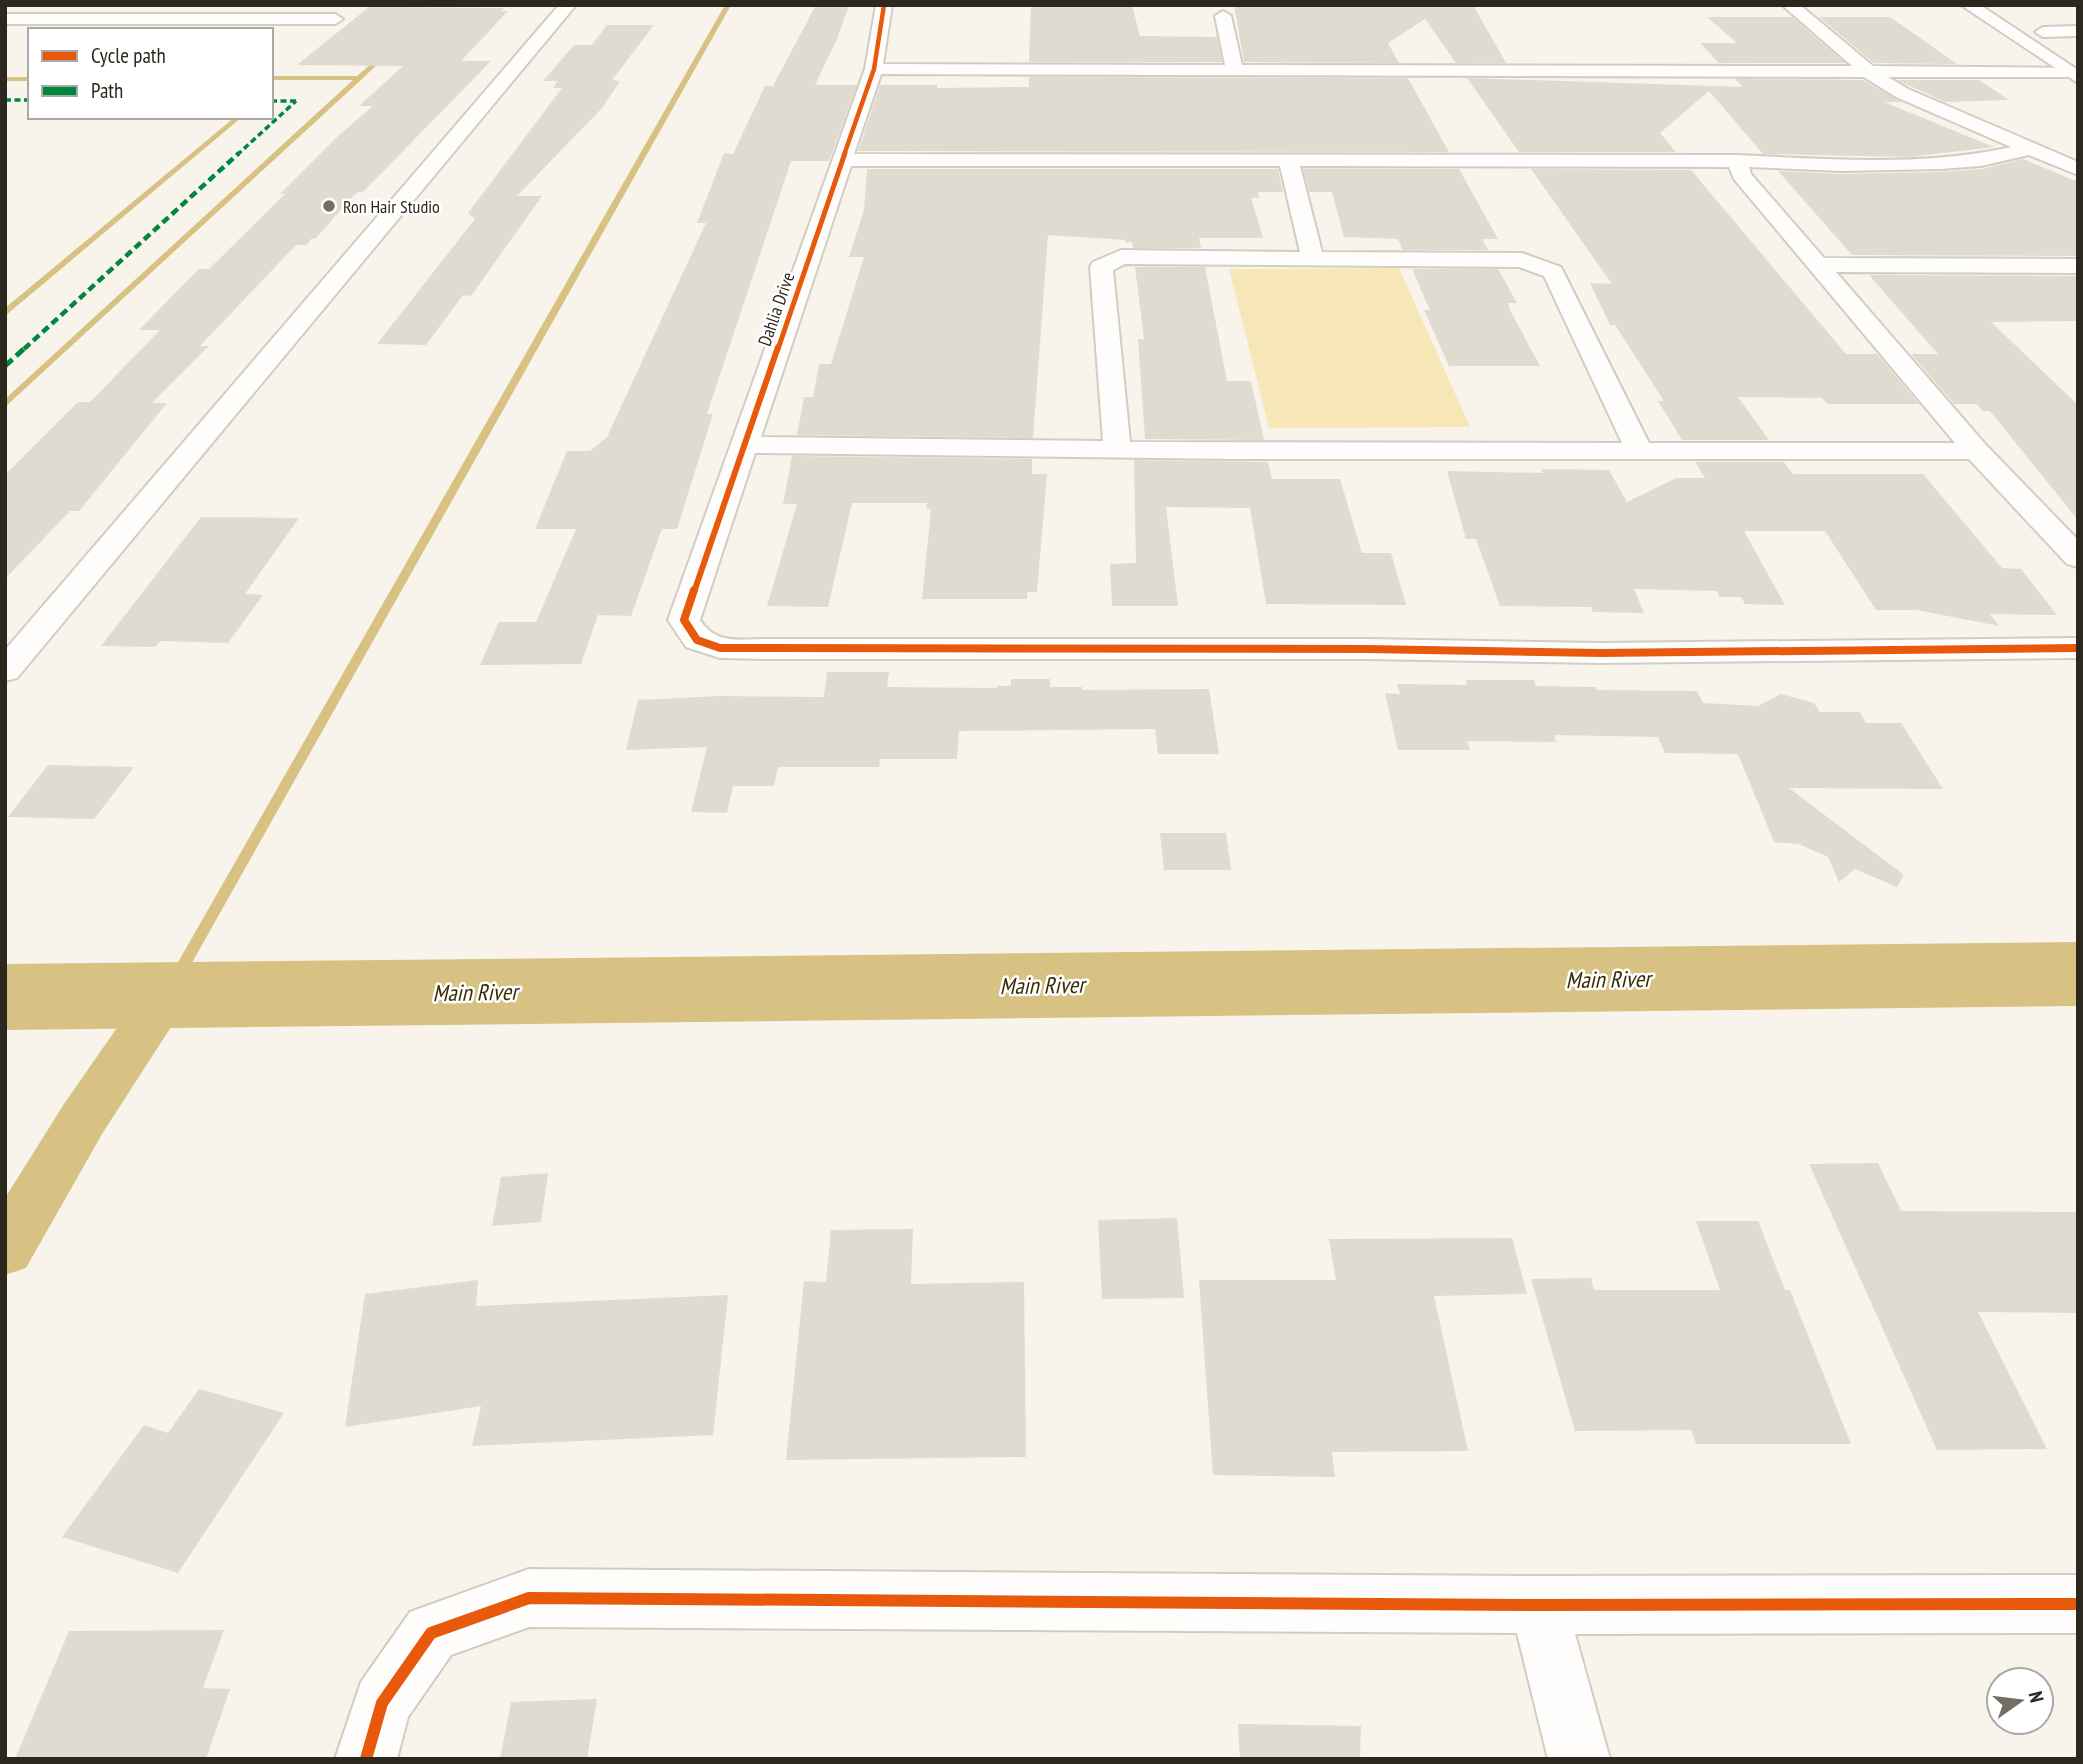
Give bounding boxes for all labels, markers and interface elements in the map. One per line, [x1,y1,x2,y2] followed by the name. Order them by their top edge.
[28,28,273,119] legend
[91,42,166,69] text: Cycle path
[91,77,123,104] text: Path
[343,195,440,218] place label: Ron Hair Studio
[321,198,337,214] marker: Ron Hair Studio
[753,269,799,349] street label: Dahlia Drive
[1565,964,1654,994] water label: Main River
[999,970,1088,1000] water label: Main River
[432,977,521,1007] water label: Main River
[1985,1666,2055,1736] north arrow
[2024,1689,2049,1705] text: N

